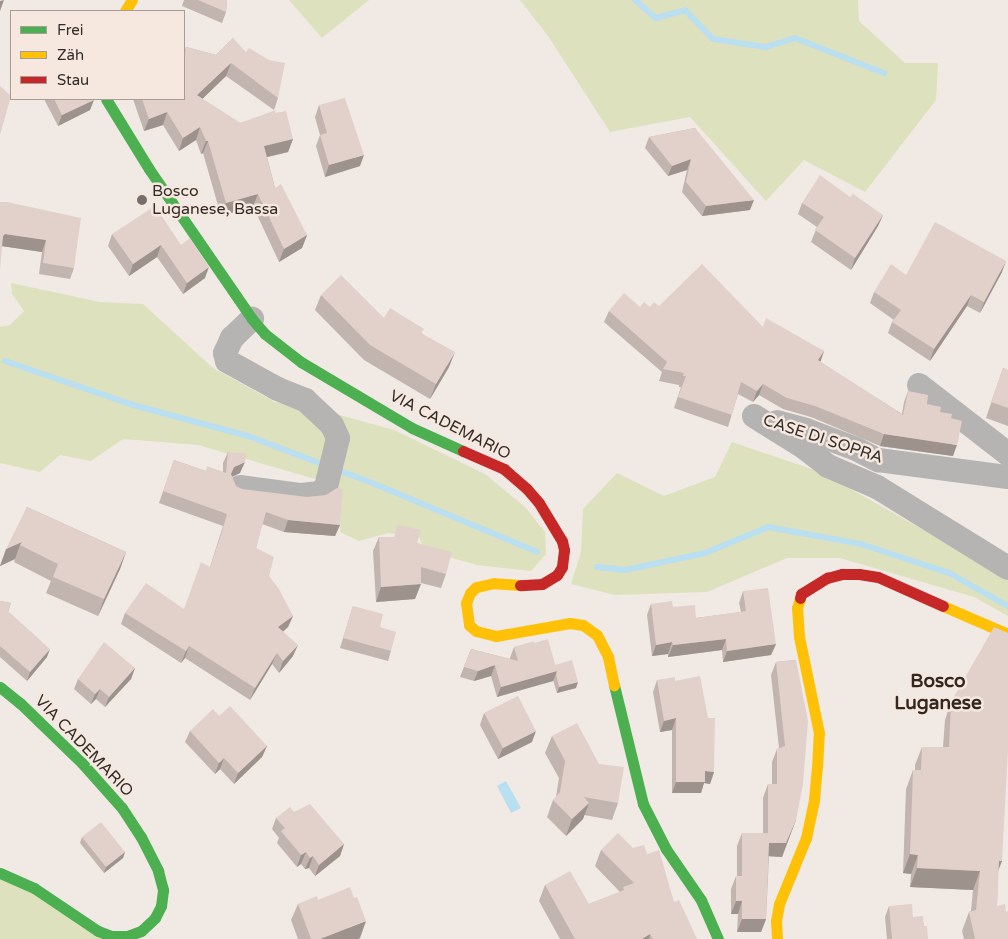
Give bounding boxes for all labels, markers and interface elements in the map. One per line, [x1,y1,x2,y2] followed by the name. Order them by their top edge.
[10,10,185,100] legend
[57,21,83,39] text: Frei
[57,46,84,64] text: Zäh
[57,71,89,89] text: Stau
[152,181,278,219] place label: Bosco Luganese, Bassa
[136,194,148,206] marker: Bosco Luganese, Bassa
[386,386,514,464] street label: VIA CADEMARIO
[761,411,885,467] street label: CASE DI SOPRA
[894,671,982,715] district label: Bosco Luganese
[31,691,137,801] street label: VIA CADEMARIO

